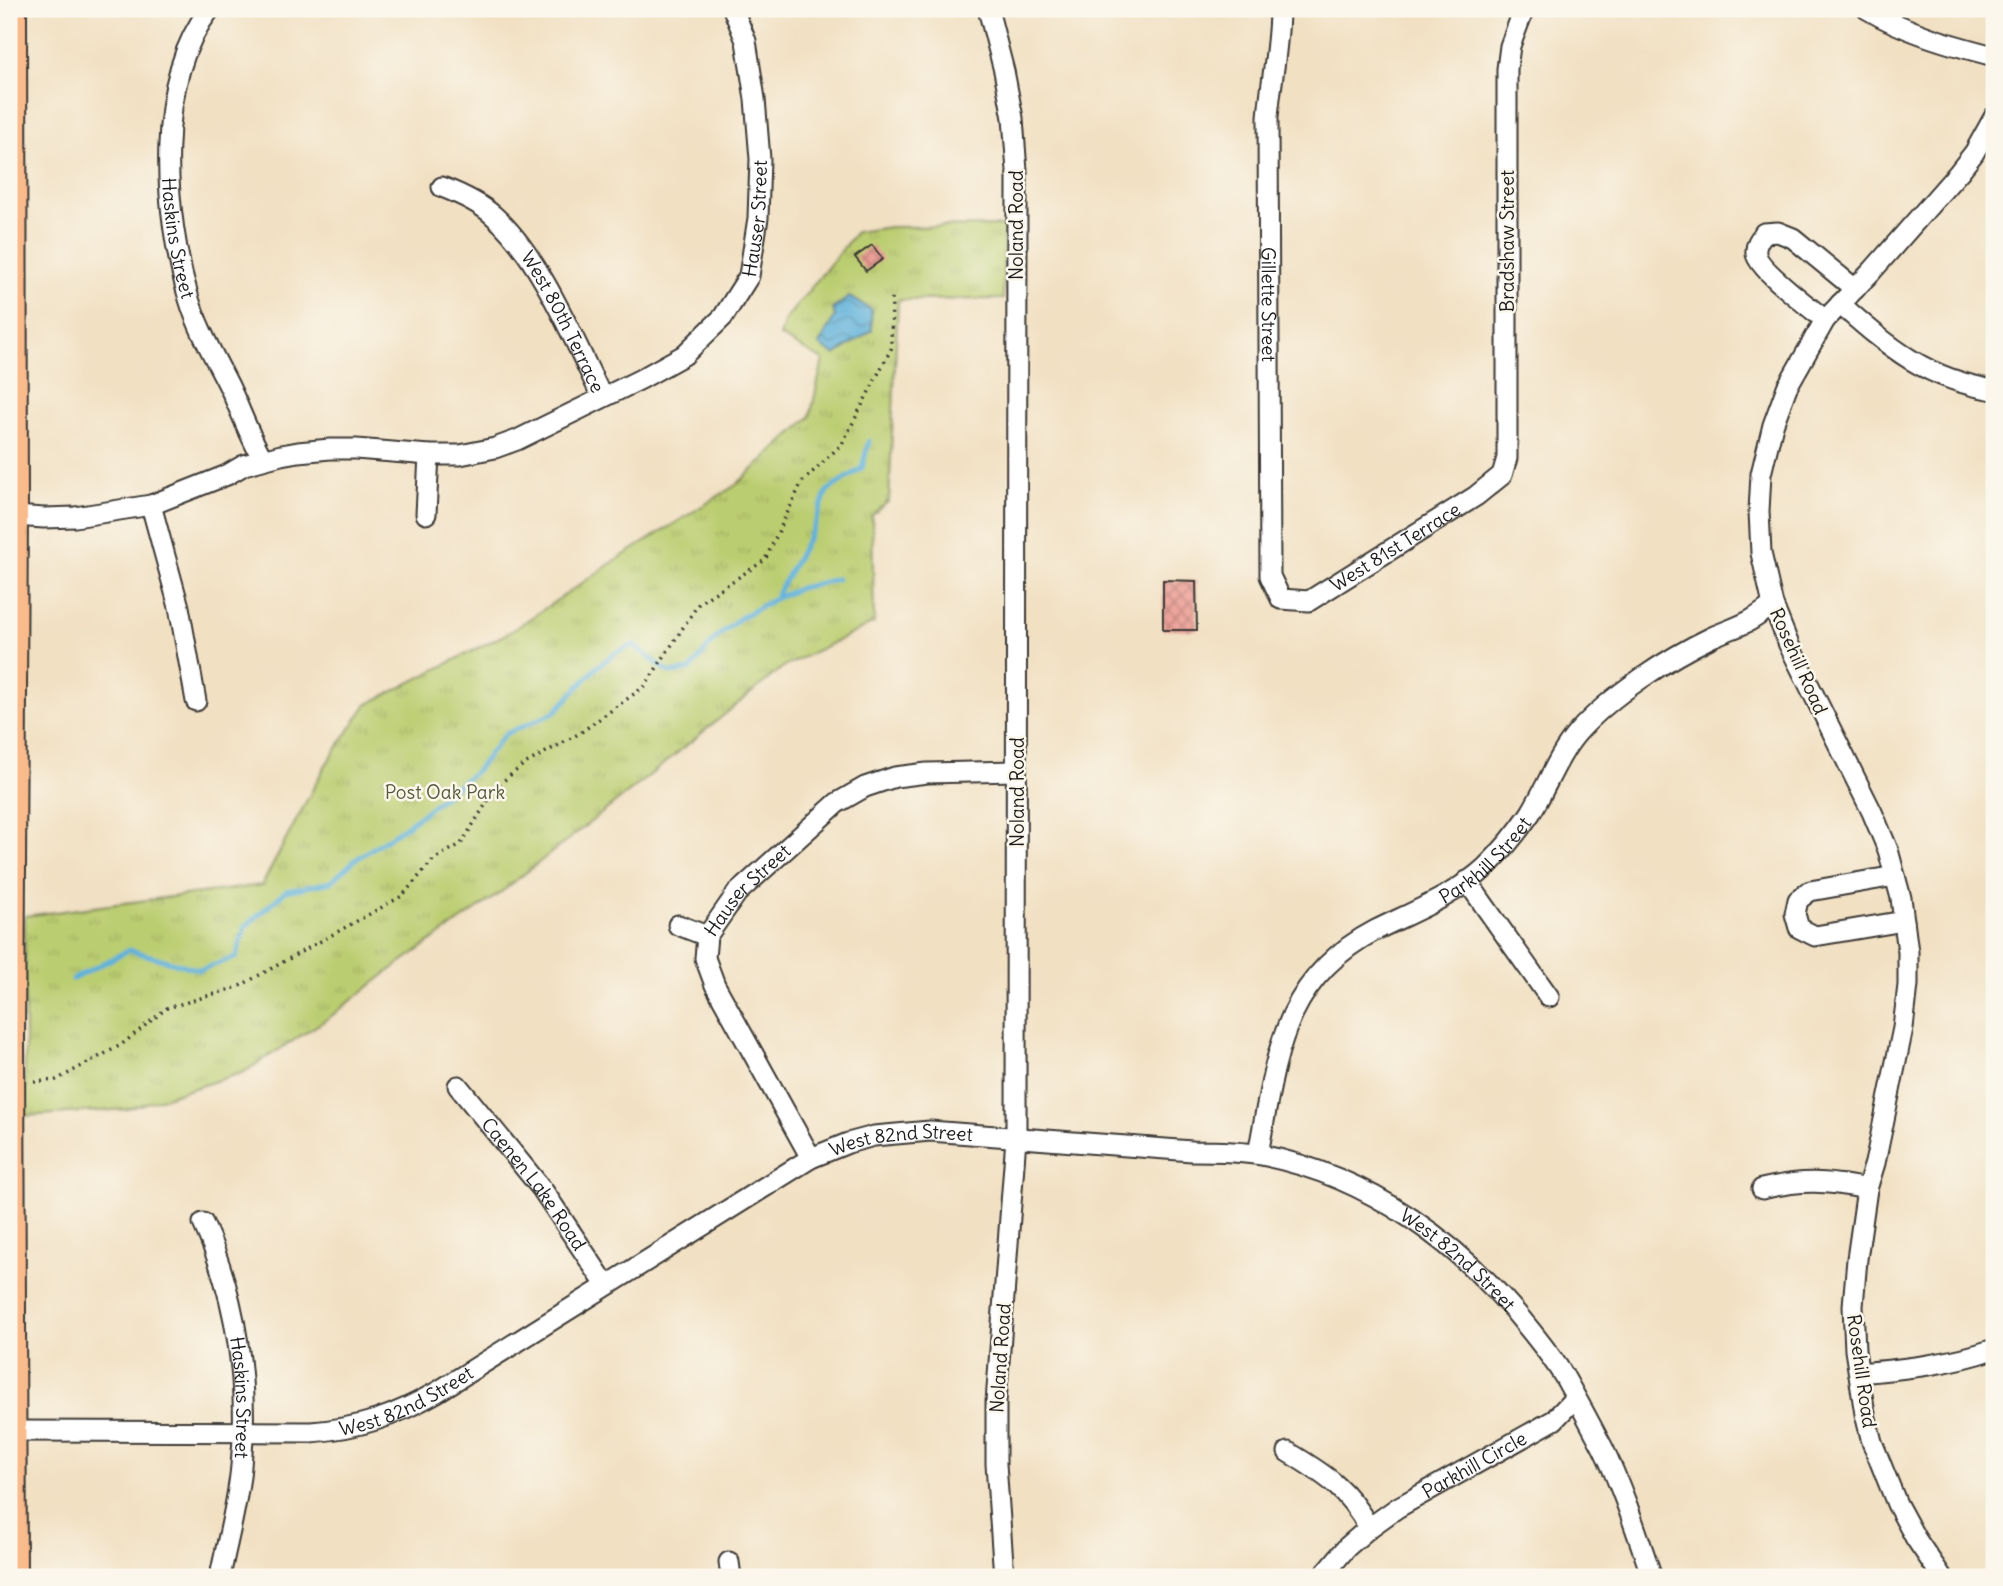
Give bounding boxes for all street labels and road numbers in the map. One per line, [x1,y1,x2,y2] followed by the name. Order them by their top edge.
[737,160,772,279] street label: Hauser Street
[1004,170,1028,280] street label: Noland Road
[1495,170,1519,312] street label: Bradshaw Street
[157,177,200,301] street label: Haskins Street
[516,246,610,397] street label: West 80th Terrace
[1257,247,1281,362] street label: Gillette Street
[1326,497,1465,597] street label: West 81st Terrace
[1765,604,1833,718] street label: Rosehill Road
[1005,737,1029,847] street label: Noland Road
[1435,812,1536,909] street label: Parkhill Street
[699,839,795,941] street label: Hauser Street
[476,1112,591,1255] street label: Caenen Lake Road
[826,1119,974,1161] street label: West 82nd Street
[1396,1203,1521,1316] street label: West 82nd Street
[984,1302,1016,1414] street label: Noland Road
[1842,1313,1882,1429] street label: Rosehill Road
[225,1335,255,1459] street label: Haskins Street
[337,1361,477,1441] street label: West 82nd Street
[1418,1426,1531,1504] street label: Parkhill Circle

